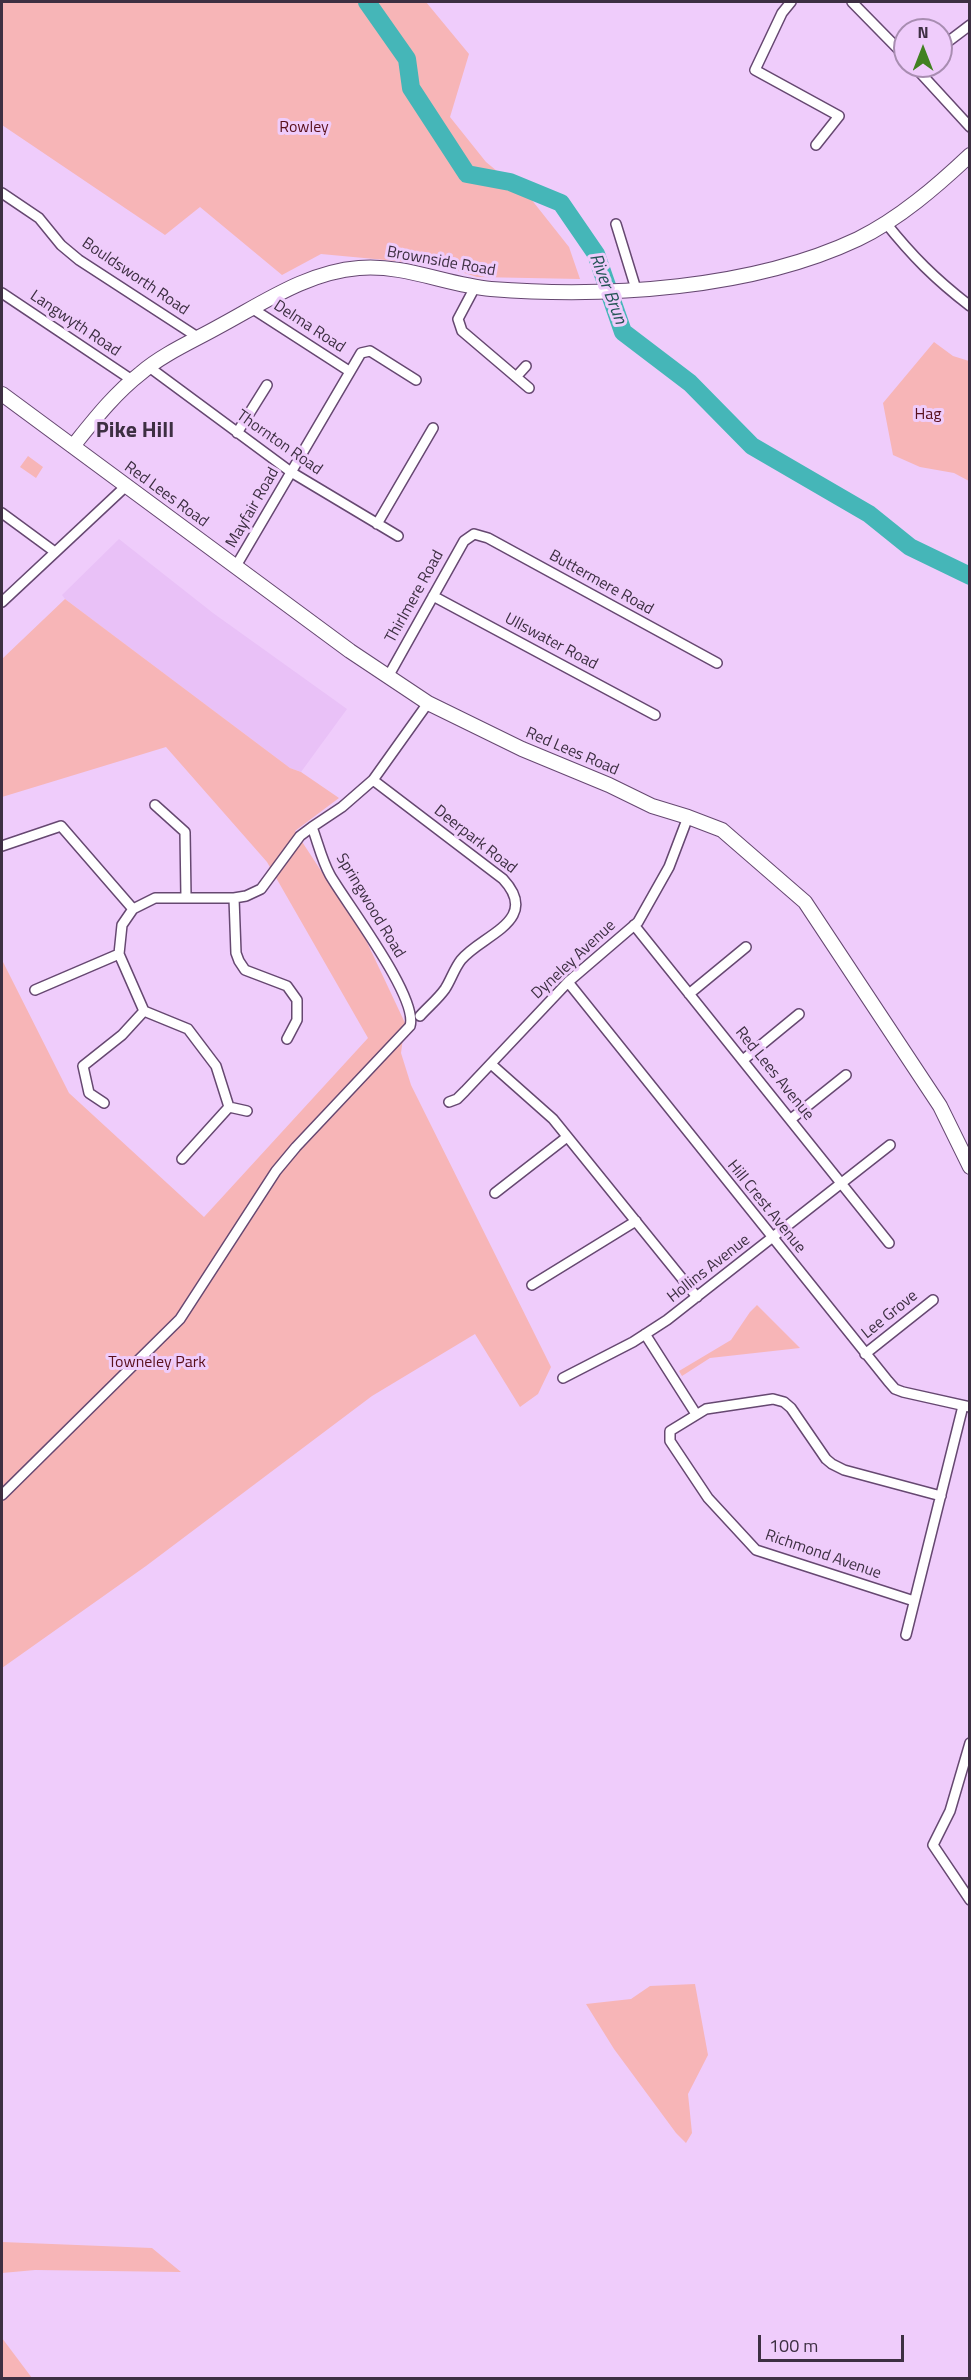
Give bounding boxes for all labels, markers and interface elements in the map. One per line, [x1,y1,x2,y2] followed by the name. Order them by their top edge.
[893,18,953,78] north arrow
[917,20,929,44] text: N
[279,118,329,138] park label: Rowley
[78,234,192,320] street label: Bouldsworth Road
[385,243,497,281] street label: Brownside Road
[584,251,630,327] water label: River Brun
[26,287,124,361] street label: Langwyth Road
[270,297,348,357] street label: Delma Road
[914,405,942,425] park label: Hag
[232,406,326,480] street label: Thornton Road
[96,419,174,445] district label: Pike Hill
[120,458,212,532] street label: Red Lees Road
[222,464,284,552] street label: Mayfair Road
[545,546,657,620] street label: Buttermere Road
[382,547,448,647] street label: Thirlmere Road
[501,609,601,675] street label: Ullswater Road
[523,724,621,780] street label: Red Lees Road
[430,802,520,878] street label: Deerpark Road
[331,850,409,962] street label: Springwood Road
[528,916,620,1004] street label: Dyneley Avenue
[731,1023,817,1125] street label: Red Lees Avenue
[723,1157,809,1257] street label: Hill Crest Avenue
[664,1231,754,1307] street label: Hollins Avenue
[858,1287,922,1343] street label: Lee Grove
[108,1353,206,1373] park label: Towneley Park
[762,1526,884,1584] street label: Richmond Avenue
[761,2323,906,2361] scale bar
[769,2332,818,2359] text: 100 m

